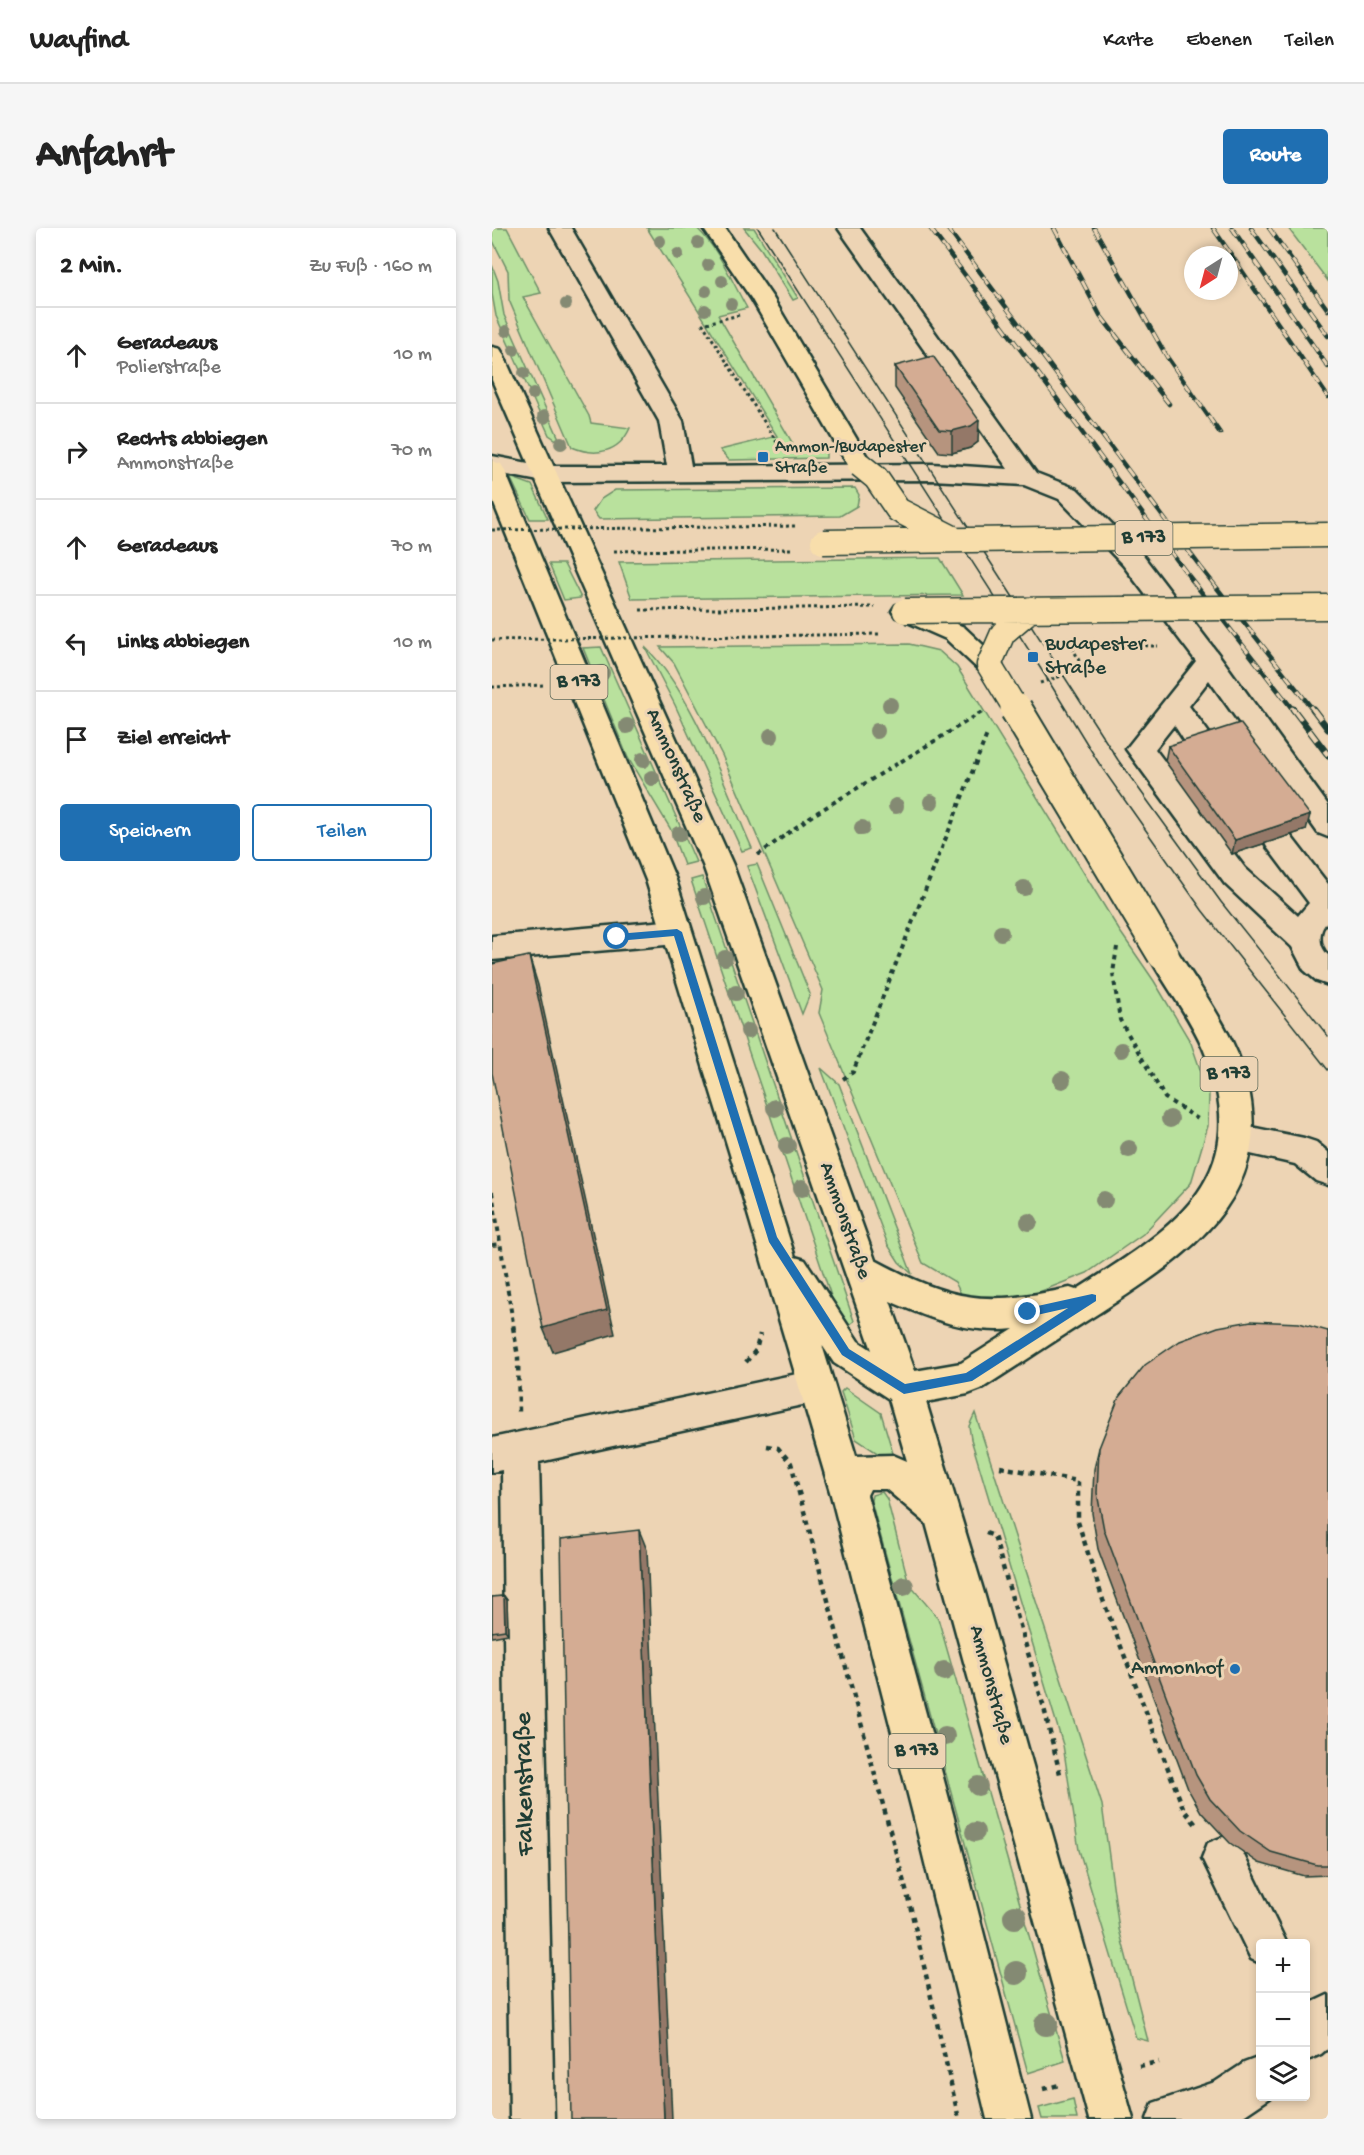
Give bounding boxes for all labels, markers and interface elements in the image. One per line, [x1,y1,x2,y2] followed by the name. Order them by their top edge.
[30,25,127,58] text: Wayfind
[1103,29,1153,54] text: Karte
[1186,29,1252,54] text: Ebenen
[1285,29,1334,54] text: Teilen
[1223,129,1328,184] button: Route
[36,132,171,181] text: Anfahrt
[1184,246,1238,300] north arrow
[60,252,123,283] text: 2 Min.
[309,256,432,279] text: Zu Fuß · 160 m
[117,331,217,357] text: Geradeaus
[60,339,93,372] icon: ahead
[394,344,432,367] text: 10 m
[117,357,221,380] text: Polierstraße
[117,427,267,453] text: Rechts abbiegen
[60,435,93,468] icon: right
[775,437,927,479] place label: Ammon-/Budapester Straße
[391,440,432,463] text: 70 m
[756,450,770,464] marker: Ammon-/Budapester Straße
[117,453,233,476] text: Ammonstraße
[1116,521,1172,555] road number: B 173
[60,531,93,564] icon: ahead
[117,534,217,560] text: Geradeaus
[391,536,432,559] text: 70 m
[60,627,93,660] icon: left
[117,630,249,656] text: Links abbiegen
[394,632,432,655] text: 10 m
[1044,633,1147,682] place label: Budapester Straße
[1026,650,1040,664] marker: Budapester Straße
[550,665,608,699] road number: B 173
[639,705,712,828] street label: Ammonstraße
[60,723,93,756] icon: arrive
[117,726,229,752] text: Ziel erreicht
[60,804,240,861] button: Speichern
[252,804,432,861] button: Teilen
[603,923,629,949] route start
[1200,1057,1258,1091] road number: B 173
[812,1159,876,1284] street label: Ammonstraße
[1014,1298,1040,1324] route end
[962,1623,1018,1748] street label: Ammonstraße
[1131,1657,1225,1682] place label: Ammonhof
[1228,1662,1242,1676] marker: Ammonhof
[509,1711,543,1857] street label: Falkenstraße
[888,1734,946,1768] road number: B 173
[1256,1939,1310,2101] map controls
[1256,1939,1310,1993] button: +
[1256,1993,1310,2047] button: −
[1256,2047,1310,2101] button: layers

